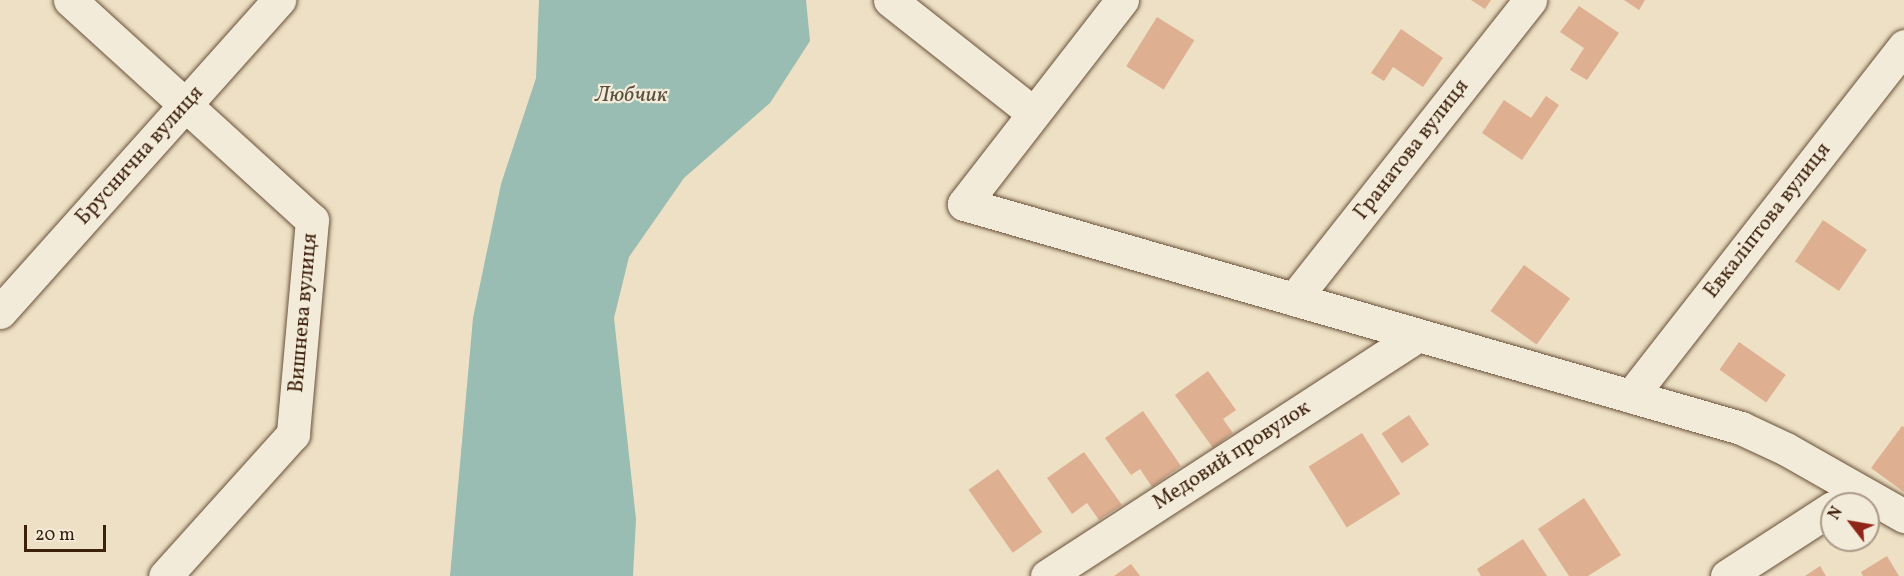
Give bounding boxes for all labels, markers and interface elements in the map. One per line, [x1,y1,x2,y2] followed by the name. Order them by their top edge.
[1349,75,1475,225] street label: Гранатова вулиця
[71,81,209,231] street label: Бруснична вулиця
[595,83,667,109] water label: Любчик
[1699,138,1837,304] street label: Евкаліптова вулиця
[284,232,324,394] street label: Вишнева вулиця
[1149,396,1315,516] street label: Медовий провулок
[1820,492,1880,552] north arrow
[1824,503,1849,524] text: N
[27,513,110,551] scale bar
[35,523,75,548] text: 20 m

